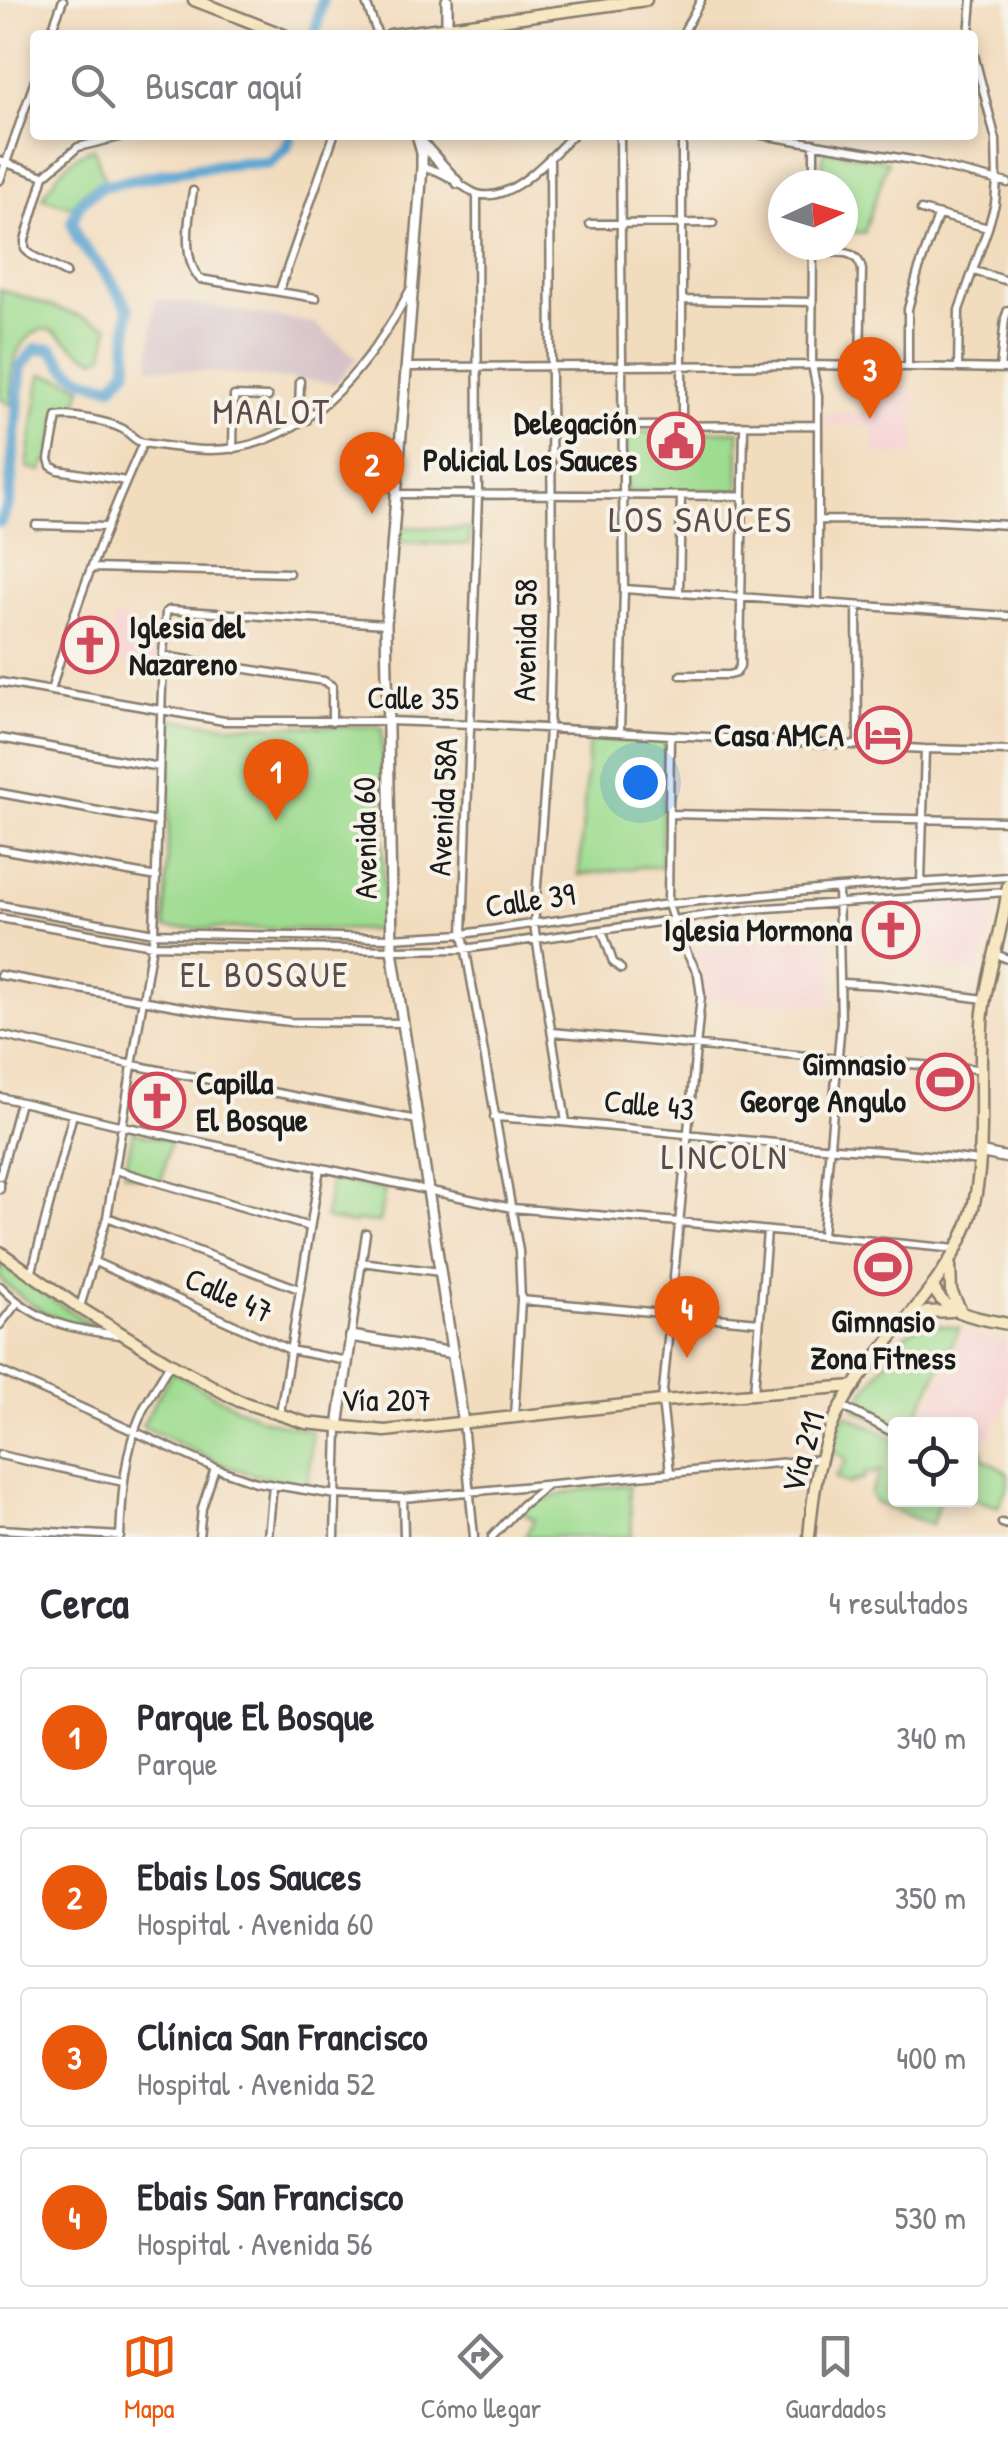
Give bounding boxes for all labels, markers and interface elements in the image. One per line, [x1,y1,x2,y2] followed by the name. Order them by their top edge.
[30,30,978,140] search box
[65,58,120,113] icon: search
[145,59,303,111] text: Buscar aquí
[768,170,858,260] north arrow
[838,336,902,419] pin: 3
[213,388,331,435] district label: MAALOT
[423,401,637,481] place label: Delegación Policial Los Sauces
[646,411,706,471] public building icon: Delegación Policial Los Sauces
[340,432,404,514] pin: 2
[609,496,793,543] district label: LOS SAUCES
[502,578,547,702] street label: Avenida 58
[129,605,247,685] place label: Iglesia del Nazareno
[60,615,120,675] church icon: Iglesia del Nazareno
[367,675,459,720] street label: Calle 35
[853,705,913,765] hotel icon: Casa AMCA
[714,713,844,756] place label: Casa AMCA
[417,736,468,877] street label: Avenida 58A
[244,738,308,821] pin: 1
[615,757,666,808] your location
[342,777,387,900] street label: Avenida 60
[482,872,578,927] street label: Calle 39
[861,900,921,960] church icon: Iglesia Mormona
[664,908,852,952] place label: Iglesia Mormona
[180,951,350,998] district label: EL BOSQUE
[740,1042,906,1123] place label: Gimnasio George Angulo
[915,1052,975,1112] sports icon: Gimnasio George Angulo
[196,1061,308,1142] place label: Capilla El Bosque
[127,1071,187,1131] church icon: Capilla El Bosque
[602,1078,696,1131] street label: Calle 43
[661,1133,789,1180] district label: LINCOLN
[853,1237,913,1297] sports icon: Gimnasio Zona Fitness
[179,1256,280,1333] street label: Calle 47
[654,1276,720,1358] pin: 4
[810,1299,956,1379] place label: Gimnasio Zona Fitness
[341,1378,431,1421] street label: Vía 207
[770,1406,835,1498] street label: Vía 211
[888,1417,978,1507] map controls
[888,1417,978,1507] button: locate
[40,1574,129,1631] text: Cerca
[829,1581,968,1624] text: 4 resultados
[137,1690,374,1742] text: Parque El Bosque
[69,1716,80,1759] text: 1
[896,1716,966,1759] text: 340 m
[137,1742,218,1785] text: Parque
[137,1850,361,1902] text: Ebais Los Sauces
[67,1876,82,1919] text: 2
[895,1876,966,1919] text: 350 m
[137,1902,374,1945] text: Hospital · Avenida 60
[137,2010,428,2062] text: Clínica San Francisco
[67,2036,82,2079] text: 3
[896,2036,966,2079] text: 400 m
[137,2062,375,2105] text: Hospital · Avenida 52
[137,2170,403,2222] text: Ebais San Francisco
[68,2196,81,2239] text: 4
[895,2196,966,2239] text: 530 m
[137,2222,373,2265] text: Hospital · Avenida 56
[122,2329,177,2427] tab: Mapa
[420,2329,541,2427] tab: Cómo llegar
[785,2329,886,2427] tab: Guardados

